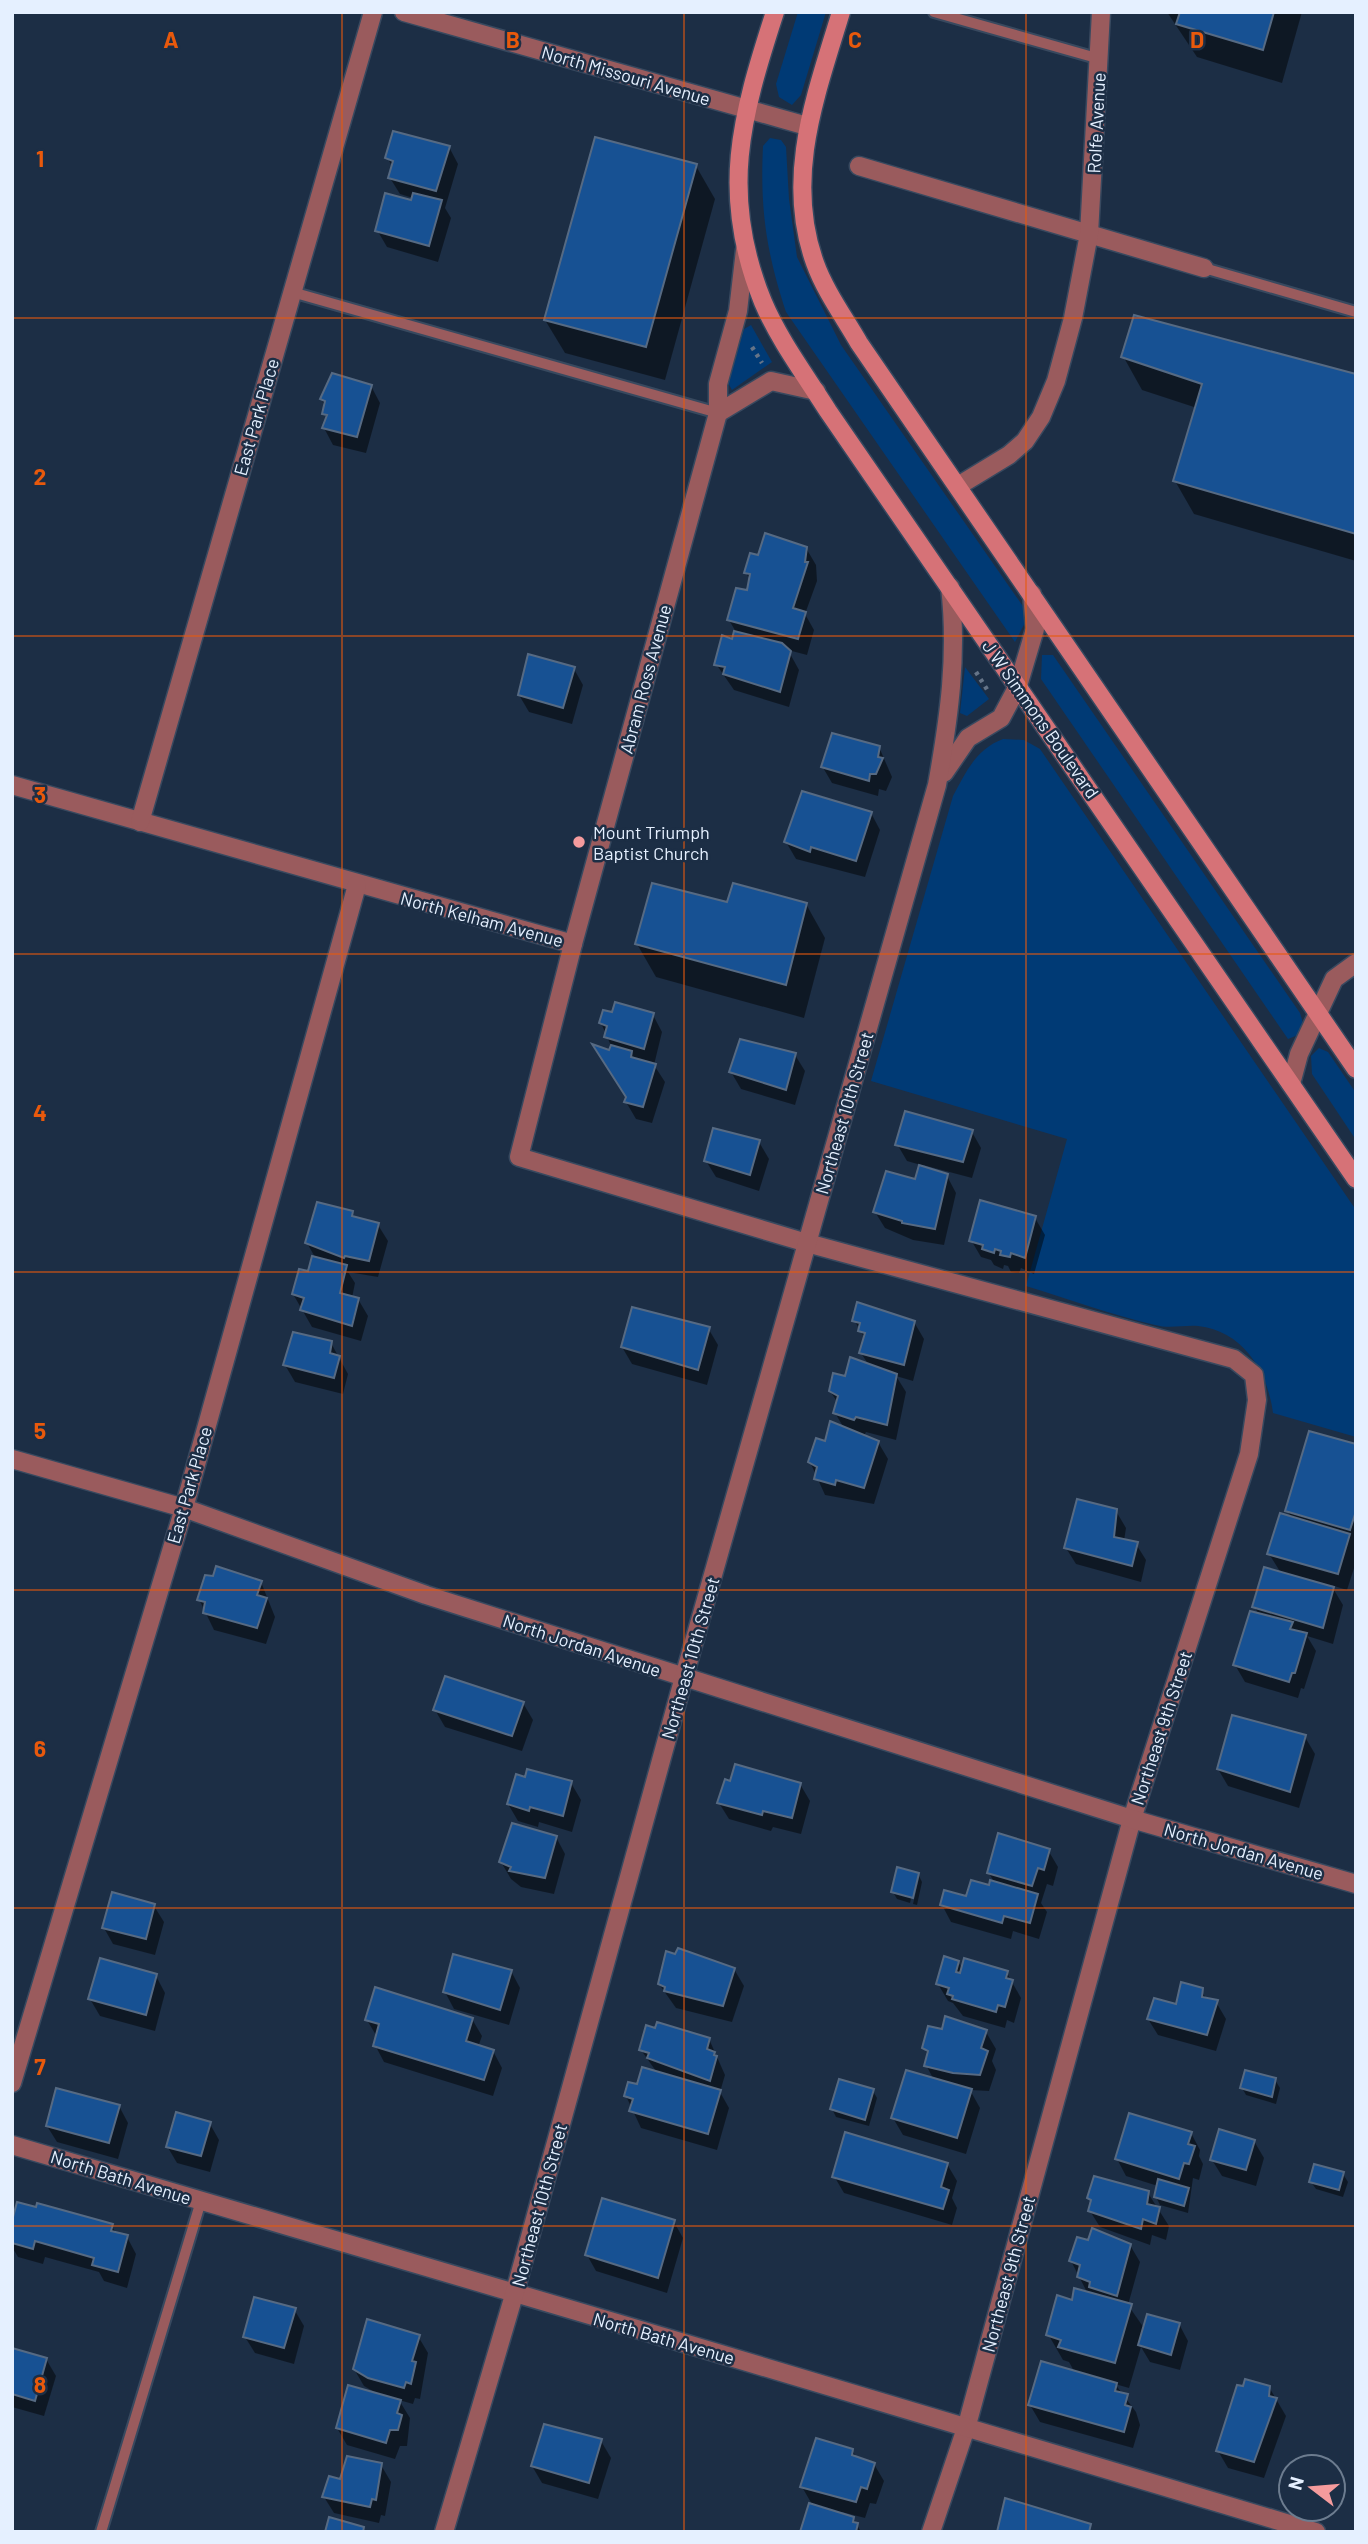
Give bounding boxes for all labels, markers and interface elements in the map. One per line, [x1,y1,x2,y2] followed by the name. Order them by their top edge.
[163,25,179,53] text: A
[506,25,520,53] text: B
[848,25,862,53] text: C
[1190,25,1204,53] text: D
[539,40,713,110] street label: North Missouri Avenue
[1082,72,1110,174] street label: Rolfe Avenue
[36,144,44,172] text: 1
[229,356,283,478] street label: East Park Place
[34,462,46,490] text: 2
[615,602,675,756] street label: Abram Ross Avenue
[978,636,1104,802] street label: J W Simmons Boulevard
[34,780,46,808] text: 3
[593,821,710,864] place label: Mount Triumph Baptist Church
[571,834,587,850] marker: Mount Triumph Baptist Church
[398,887,566,951] street label: North Kelham Avenue
[810,1029,878,1197] street label: Northeast 10th Street
[33,1098,47,1126] text: 4
[34,1416,46,1444] text: 5
[162,1424,216,1546] street label: East Park Place
[656,1574,724,1742] street label: Northeast 10th Street
[500,1609,664,1681] street label: North Jordan Avenue
[1126,1648,1196,1808] street label: Northeast 9th Street
[34,1734,46,1762] text: 6
[1162,1818,1326,1884] street label: North Jordan Avenue
[34,2052,46,2080] text: 7
[507,2121,571,2289] street label: Northeast 10th Street
[48,2145,194,2209] street label: North Bath Avenue
[977,2194,1039,2354] street label: Northeast 9th Street
[591,2307,737,2369] street label: North Bath Avenue
[34,2370,46,2398] text: 8
[1277,2453,1347,2523] north arrow
[1282,2474,1308,2492] text: N

